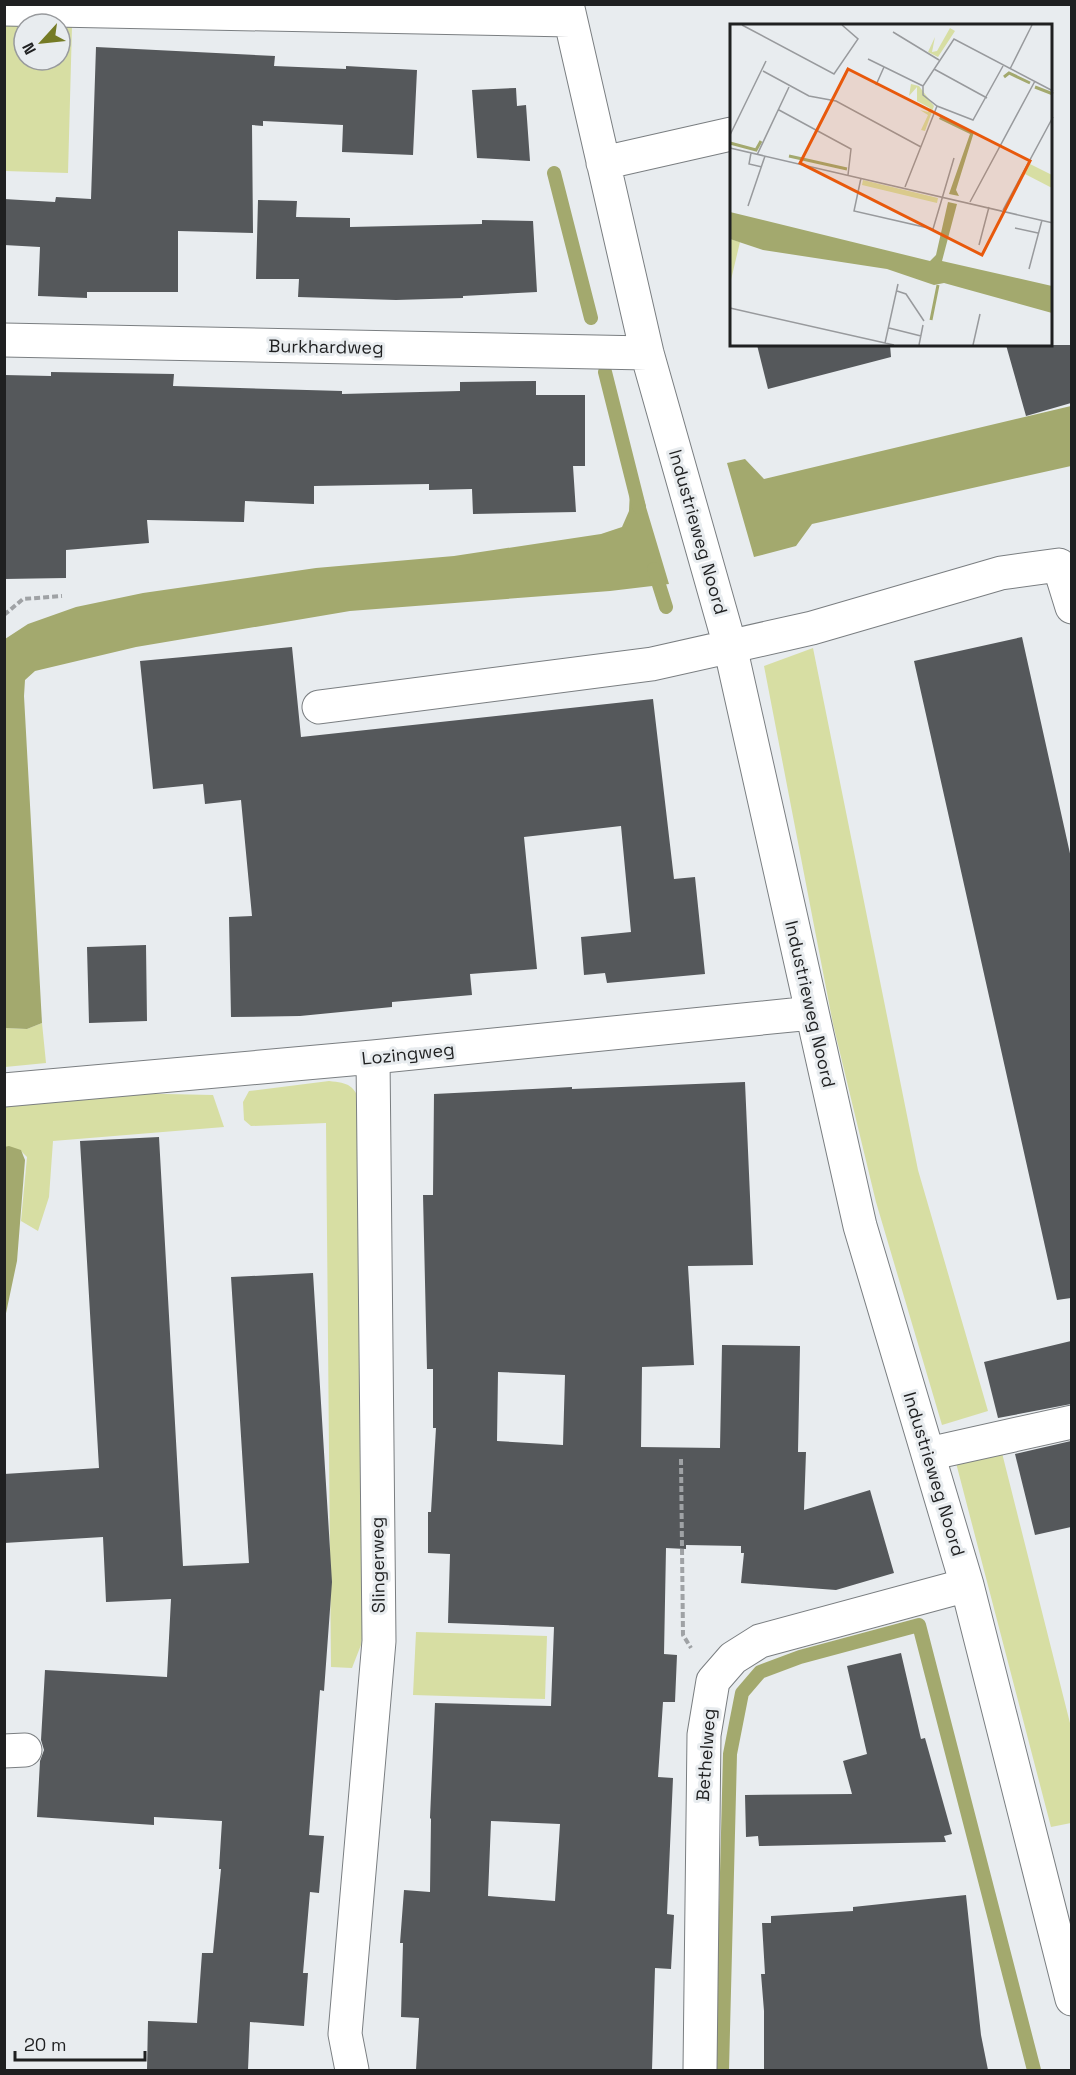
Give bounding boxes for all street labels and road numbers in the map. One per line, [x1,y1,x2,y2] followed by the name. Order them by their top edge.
[268,334,384,359] street label: Burkhardweg
[664,447,733,617] street label: Industrieweg Noord
[780,918,841,1090] street label: Industrieweg Noord
[360,1037,456,1070] street label: Lozingweg
[899,1389,970,1559] street label: Industrieweg Noord
[365,1517,390,1613] street label: Slingerweg
[691,1708,720,1802] street label: Bethelweg

